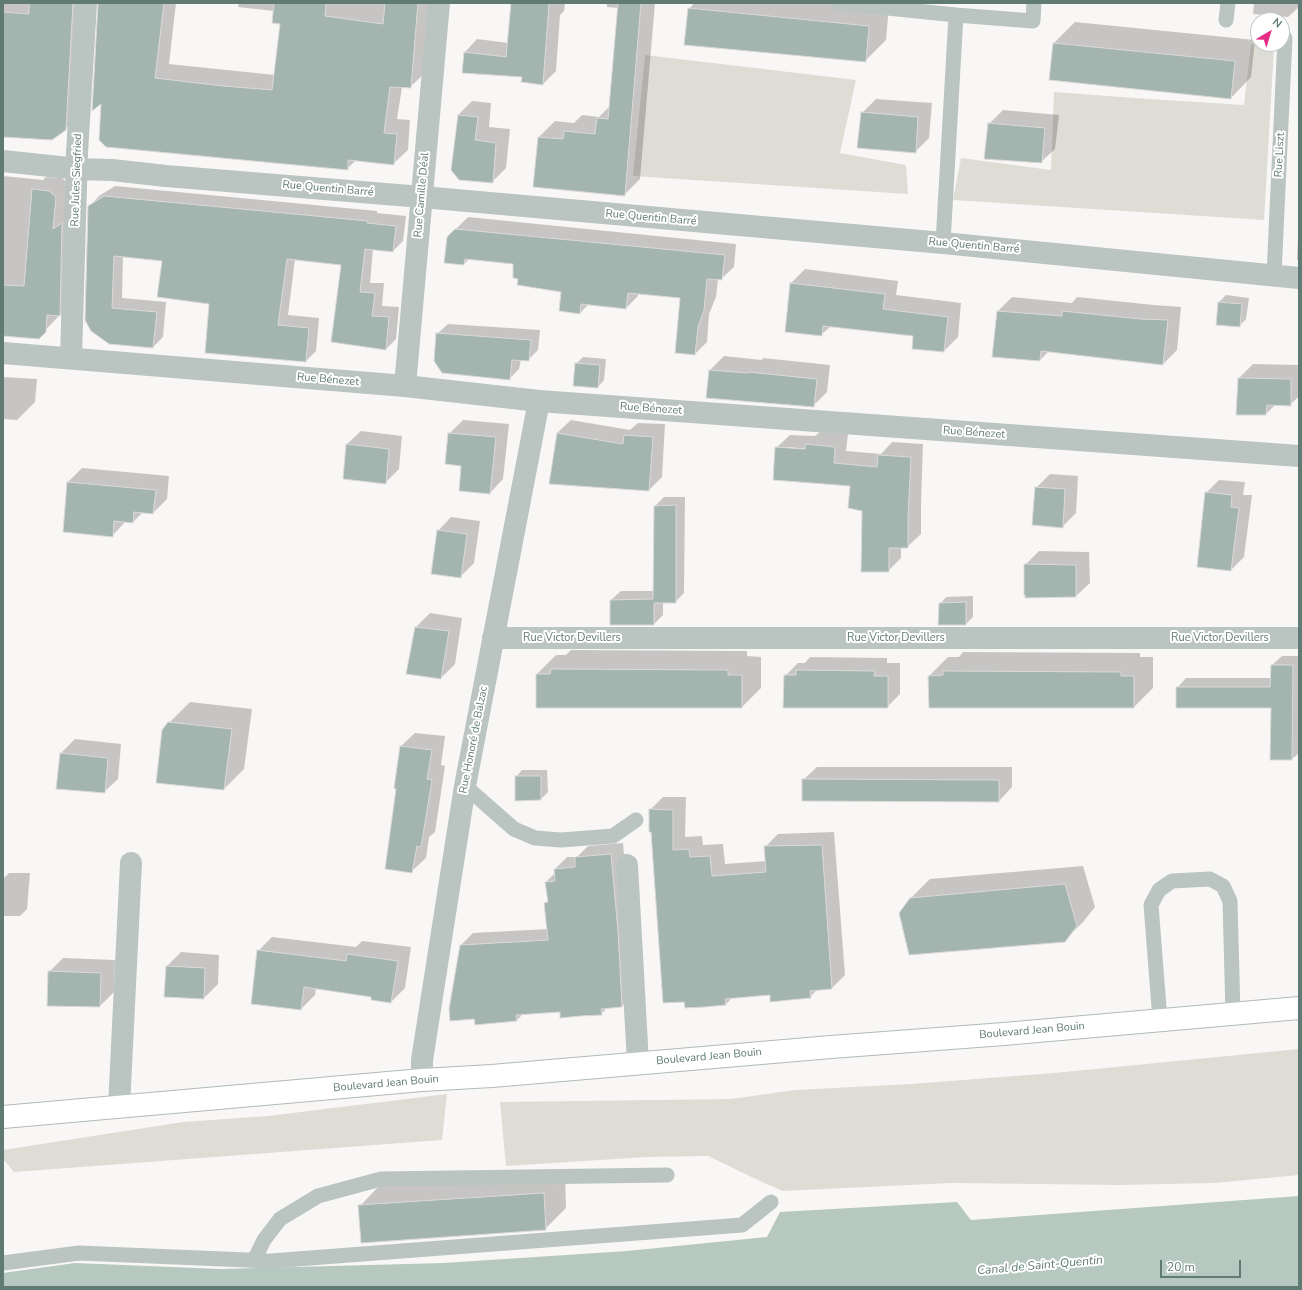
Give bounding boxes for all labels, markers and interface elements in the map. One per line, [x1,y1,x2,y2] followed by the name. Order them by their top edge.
[1250,12,1290,52] north arrow
[1269,14,1285,31] text: N
[1272,132,1288,178] street label: Rue Liszt
[69,133,85,227] street label: Rue Jules Siegfried
[412,152,432,238] street label: Rue Camille Déal
[282,178,374,200] street label: Rue Quentin Barré
[605,207,697,229] street label: Rue Quentin Barré
[928,235,1020,257] street label: Rue Quentin Barré
[296,371,360,389] street label: Rue Bénezet
[619,400,683,418] street label: Rue Bénezet
[942,424,1006,442] street label: Rue Bénezet
[523,631,621,645] street label: Rue Victor Devillers
[847,631,945,645] street label: Rue Victor Devillers
[1171,631,1269,645] street label: Rue Victor Devillers
[457,685,491,795] street label: Rue Honoré de Balzac
[979,1020,1085,1042] street label: Boulevard Jean Bouin
[656,1046,762,1068] street label: Boulevard Jean Bouin
[333,1073,439,1095] street label: Boulevard Jean Bouin
[1162,1252,1243,1278] scale bar
[977,1253,1103,1279] water label: Canal de Saint-Quentin
[1167,1259,1195,1275] text: 20 m

